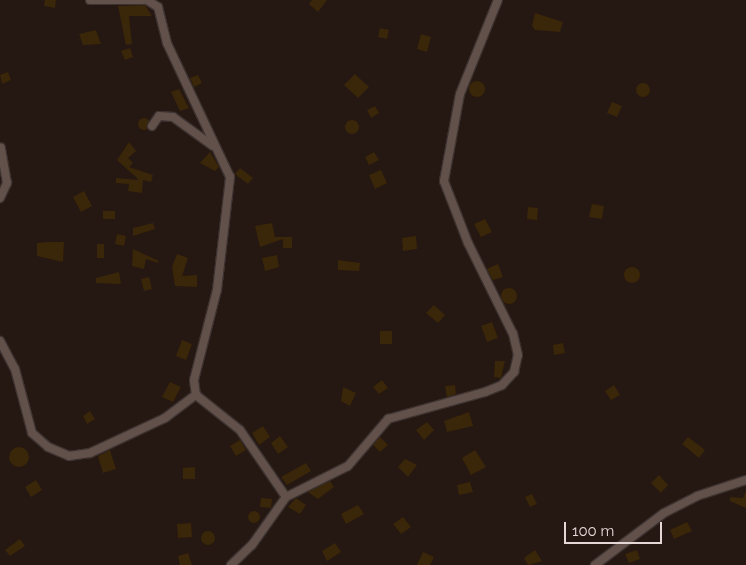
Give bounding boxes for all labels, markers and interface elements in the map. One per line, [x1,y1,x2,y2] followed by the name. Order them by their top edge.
[566,512,664,544] scale bar
[572,522,614,540] text: 100 m

